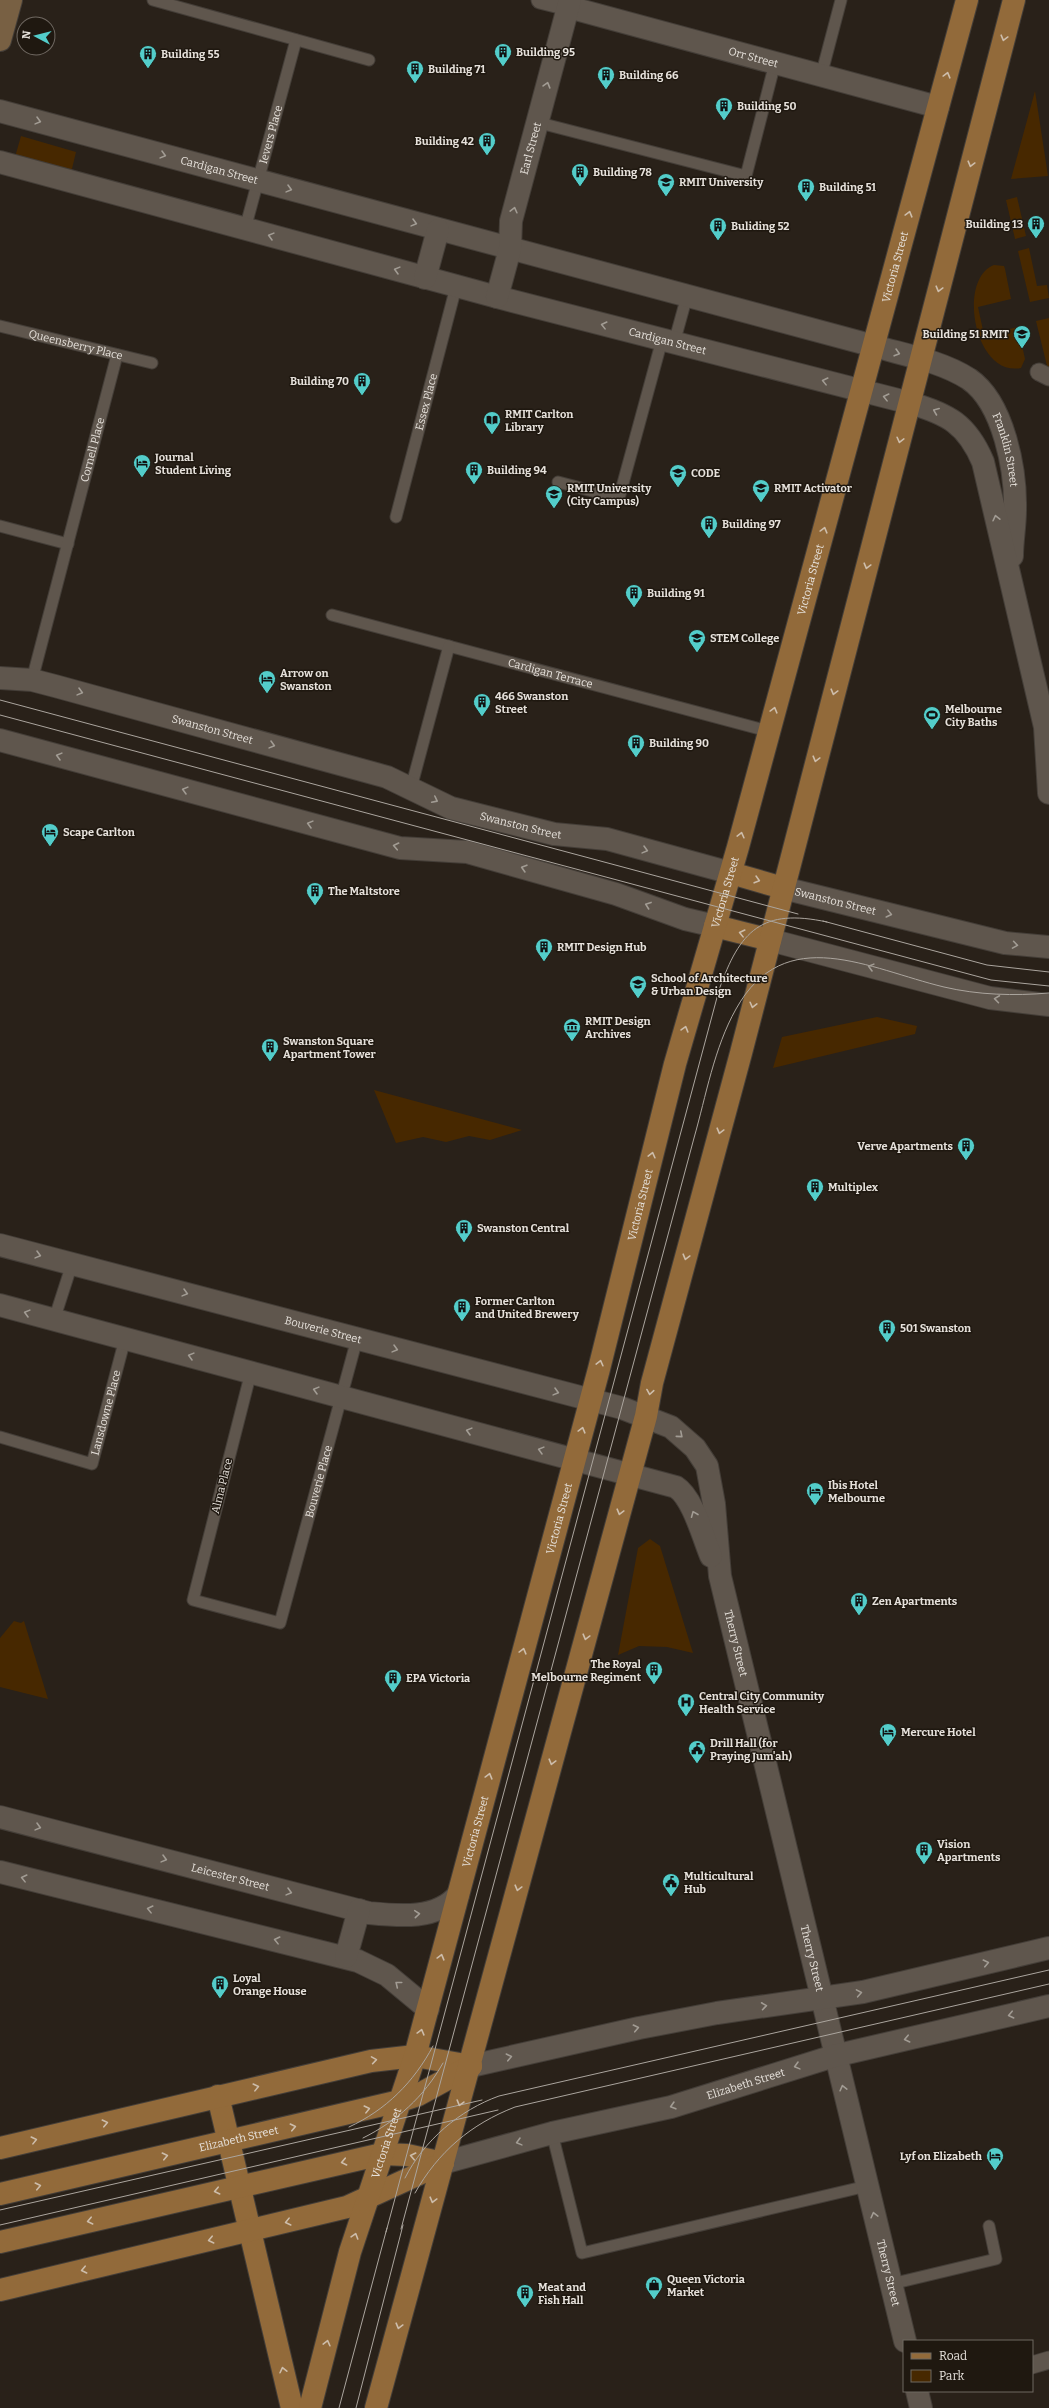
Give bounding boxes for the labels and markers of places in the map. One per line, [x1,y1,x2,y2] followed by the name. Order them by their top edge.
[493,42,513,67] building icon: Building 95
[138,44,158,69] building icon: Building 55
[516,46,575,59] place label: Building 95
[161,48,219,61] place label: Building 55
[405,59,425,84] building icon: Building 71
[428,63,485,76] place label: Building 71
[596,65,616,90] building icon: Building 66
[619,69,679,82] place label: Building 66
[714,96,734,121] building icon: Building 50
[737,100,796,113] place label: Building 50
[477,131,497,156] building icon: Building 42
[415,135,474,148] place label: Building 42
[570,162,590,187] building icon: Building 78
[593,166,652,179] place label: Building 78
[656,172,676,197] school or university icon: RMIT University
[679,176,764,189] place label: RMIT University
[796,177,816,202] building icon: Building 51
[819,181,876,194] place label: Building 51
[1026,214,1046,239] building icon: Building 13
[708,216,728,241] building icon: Buliding 52
[966,218,1023,231] place label: Building 13
[731,220,789,233] place label: Buliding 52
[1012,324,1032,349] school or university icon: Building 51 RMIT
[923,328,1009,341] place label: Building 51 RMIT
[352,371,372,396] building icon: Building 70
[290,375,349,388] place label: Building 70
[505,408,573,434] place label: RMIT Carlton Library
[482,410,502,435] library icon: RMIT Carlton Library
[154,451,232,477] place label: Journal Student Living
[132,453,152,478] hotel icon: Journal Student Living
[464,460,484,485] building icon: Building 94
[668,463,688,488] school or university icon: CODE
[487,464,547,477] place label: Building 94
[691,467,721,480] place label: CODE
[751,478,771,503] school or university icon: RMIT Activator
[567,482,652,508] place label: RMIT University (City Campus)
[774,482,853,495] place label: RMIT Activator
[544,484,564,509] school or university icon: RMIT University (City Campus)
[699,514,719,539] building icon: Building 97
[722,518,781,531] place label: Building 97
[624,583,644,608] building icon: Building 91
[647,587,705,600] place label: Building 91
[687,628,707,653] school or university icon: STEM College
[710,632,779,645] place label: STEM College
[280,667,332,693] place label: Arrow on Swanston
[257,669,277,694] hotel icon: Arrow on Swanston
[495,690,568,716] place label: 466 Swanston Street
[472,692,492,717] building icon: 466 Swanston Street
[945,703,1002,729] place label: Melbourne City Baths
[922,705,942,730] sports icon: Melbourne City Baths
[626,733,646,758] building icon: Building 90
[649,737,709,750] place label: Building 90
[40,822,60,847] hotel icon: Scape Carlton
[63,826,135,839] place label: Scape Carlton
[305,881,325,906] building icon: The Maltstore
[328,885,400,898] place label: The Maltstore
[534,937,554,962] building icon: RMIT Design Hub
[557,941,647,954] place label: RMIT Design Hub
[651,972,767,998] place label: School of Architecture & Urban Design
[628,974,648,999] school or university icon: School of Architecture & Urban Design
[585,1015,651,1041] place label: RMIT Design Archives
[562,1017,582,1042] museum icon: RMIT Design Archives
[283,1035,377,1061] place label: Swanston Square Apartment Tower
[260,1037,280,1062] building icon: Swanston Square Apartment Tower
[956,1136,976,1161] building icon: Verve Apartments
[857,1140,954,1153] place label: Verve Apartments
[805,1177,825,1202] building icon: Multiplex
[828,1181,879,1194] place label: Multiplex
[454,1218,474,1243] building icon: Swanston Central
[477,1222,570,1235] place label: Swanston Central
[475,1295,580,1321] place label: Former Carlton and United Brewery
[452,1297,472,1322] building icon: Former Carlton and United Brewery
[877,1318,897,1343] building icon: 501 Swanston
[900,1322,971,1335] place label: 501 Swanston
[828,1479,885,1505] place label: Ibis Hotel Melbourne
[805,1481,825,1506] hotel icon: Ibis Hotel Melbourne
[849,1591,869,1616] building icon: Zen Apartments
[872,1595,958,1608] place label: Zen Apartments
[531,1658,642,1684] place label: The Royal Melbourne Regiment
[644,1660,664,1685] building icon: The Royal Melbourne Regiment
[383,1668,403,1693] building icon: EPA Victoria
[406,1672,471,1685] place label: EPA Victoria
[699,1690,825,1716] place label: Central City Community Health Service
[676,1692,696,1717] hospital icon: Central City Community Health Service
[878,1722,898,1747] hotel icon: Mercure Hotel
[901,1726,976,1739] place label: Mercure Hotel
[710,1737,792,1763] place label: Drill Hall (for Praying Jum'ah)
[687,1739,707,1764] public building icon: Drill Hall (for Praying Jum'ah)
[937,1838,1001,1864] place label: Vision Apartments
[914,1840,934,1865] building icon: Vision Apartments
[684,1870,754,1896] place label: Multicultural Hub
[661,1872,681,1897] public building icon: Multicultural Hub
[233,1972,307,1998] place label: Loyal Orange House
[210,1974,230,1999] building icon: Loyal Orange House
[985,2146,1005,2171] hotel icon: Lyf on Elizabeth
[900,2150,982,2163] place label: Lyf on Elizabeth
[667,2273,746,2299] place label: Queen Victoria Market
[644,2275,664,2300] shop icon: Queen Victoria Market
[538,2281,586,2307] place label: Meat and Fish Hall
[515,2283,535,2308] building icon: Meat and Fish Hall

